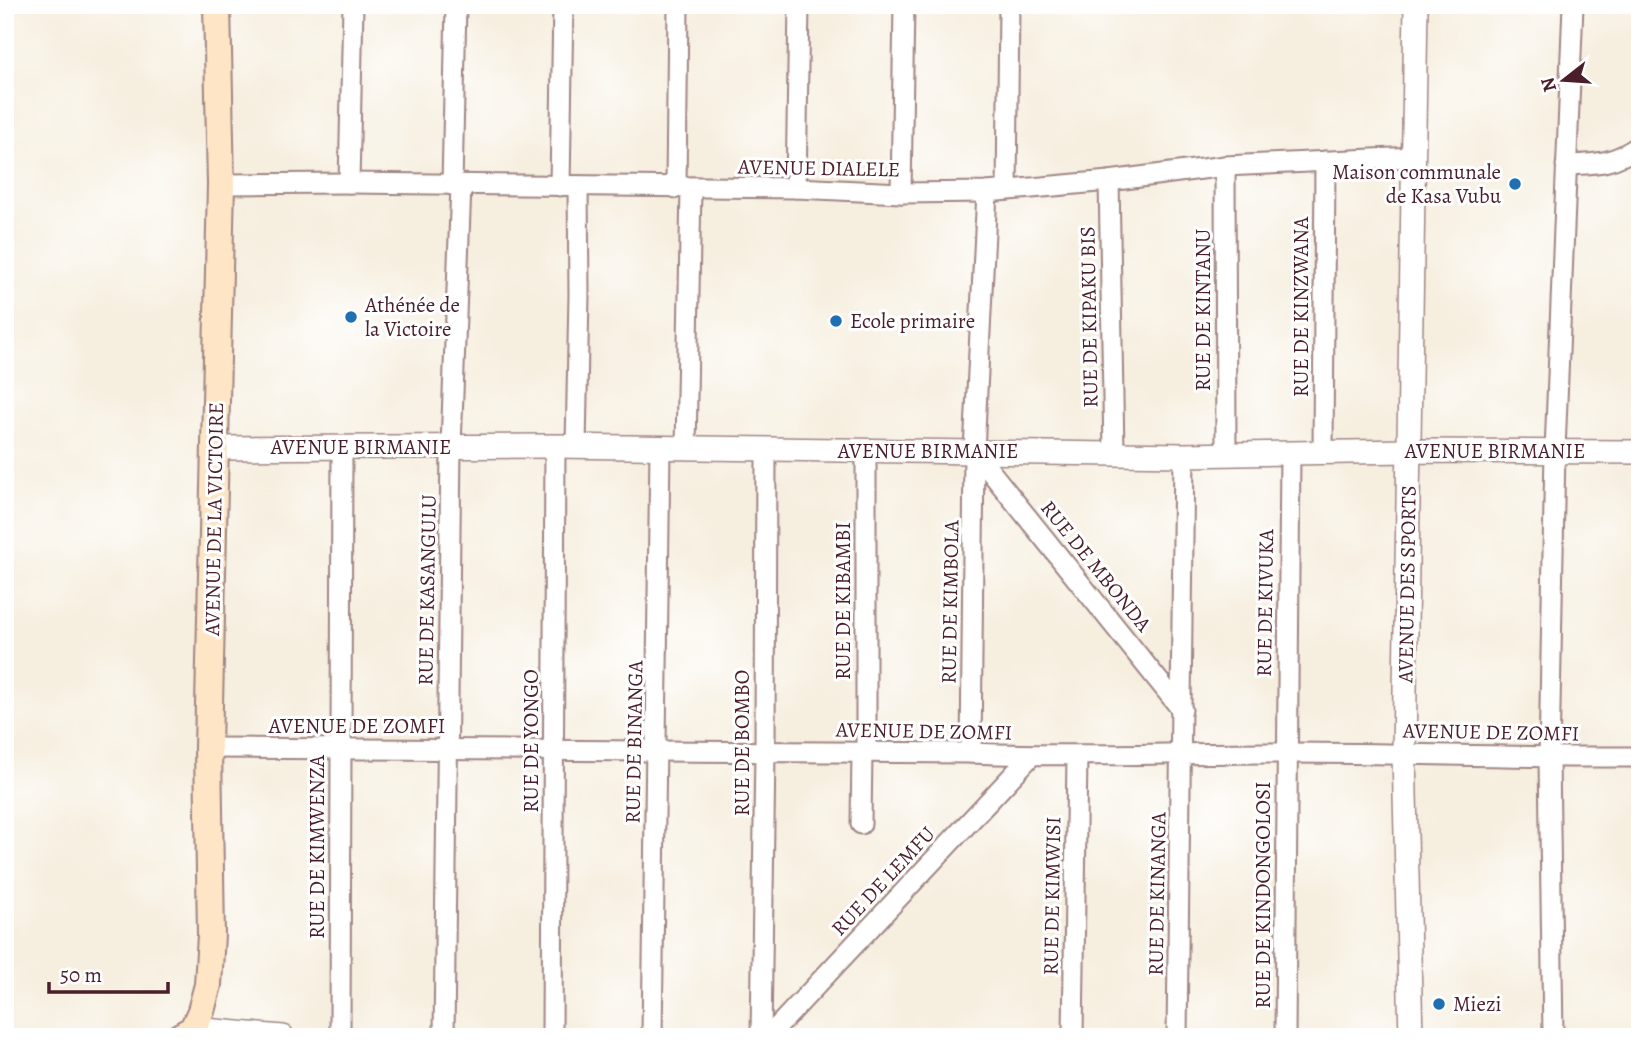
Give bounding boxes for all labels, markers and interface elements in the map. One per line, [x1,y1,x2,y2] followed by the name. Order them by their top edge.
[1530,46,1600,116] north arrow
[1534,74,1563,95] text: N
[737,153,900,183] street label: AVENUE DIALELE
[1332,158,1502,210] place label: Maison communale de Kasa Vubu
[1507,176,1523,192] marker: Maison communale de Kasa Vubu
[1287,216,1315,397] street label: RUE DE KINZWANA
[1073,226,1105,408] street label: RUE DE KIPAKU BIS
[1189,229,1217,391] street label: RUE DE KINTANU
[364,291,460,343] place label: Athénée de la Victoire
[850,307,975,335] place label: Ecole primaire
[343,309,359,325] marker: Athénée de la Victoire
[828,313,844,329] marker: Ecole primaire
[198,402,230,637] street label: AVENUE DE LA VICTOIRE
[270,433,451,461] street label: AVENUE BIRMANIE
[837,437,1018,465] street label: AVENUE BIRMANIE
[1404,437,1585,465] street label: AVENUE BIRMANIE
[1391,485,1423,684] street label: AVENUE DES SPORTS
[411,494,443,686] street label: RUE DE KASANGULU
[1034,494,1158,638] street label: RUE DE MBONDA
[935,519,965,684] street label: RUE DE KIMBOLA
[829,522,857,680] street label: RUE DE KIBAMBI
[1250,528,1280,677] street label: RUE DE KIVUKA
[619,659,649,824] street label: RUE DE BINANGA
[517,669,545,813] street label: RUE DE YONGO
[728,670,756,816] street label: RUE DE BOMBO
[268,712,445,740] street label: AVENUE DE ZOMFI
[835,715,1012,747] street label: AVENUE DE ZOMFI
[1402,716,1579,748] street label: AVENUE DE ZOMFI
[303,754,331,939] street label: RUE DE KIMWENZA
[1249,781,1277,1009] street label: RUE DE KINDONGOLOSI
[1142,811,1172,976] street label: RUE DE KINANGA
[1037,816,1067,976] street label: RUE DE KIMWISI
[825,820,941,942] street label: RUE DE LEMFU
[49,951,168,995] scale bar
[60,961,102,989] text: 50 m
[1453,990,1502,1018] place label: Miezi
[1431,996,1447,1012] marker: Miezi

